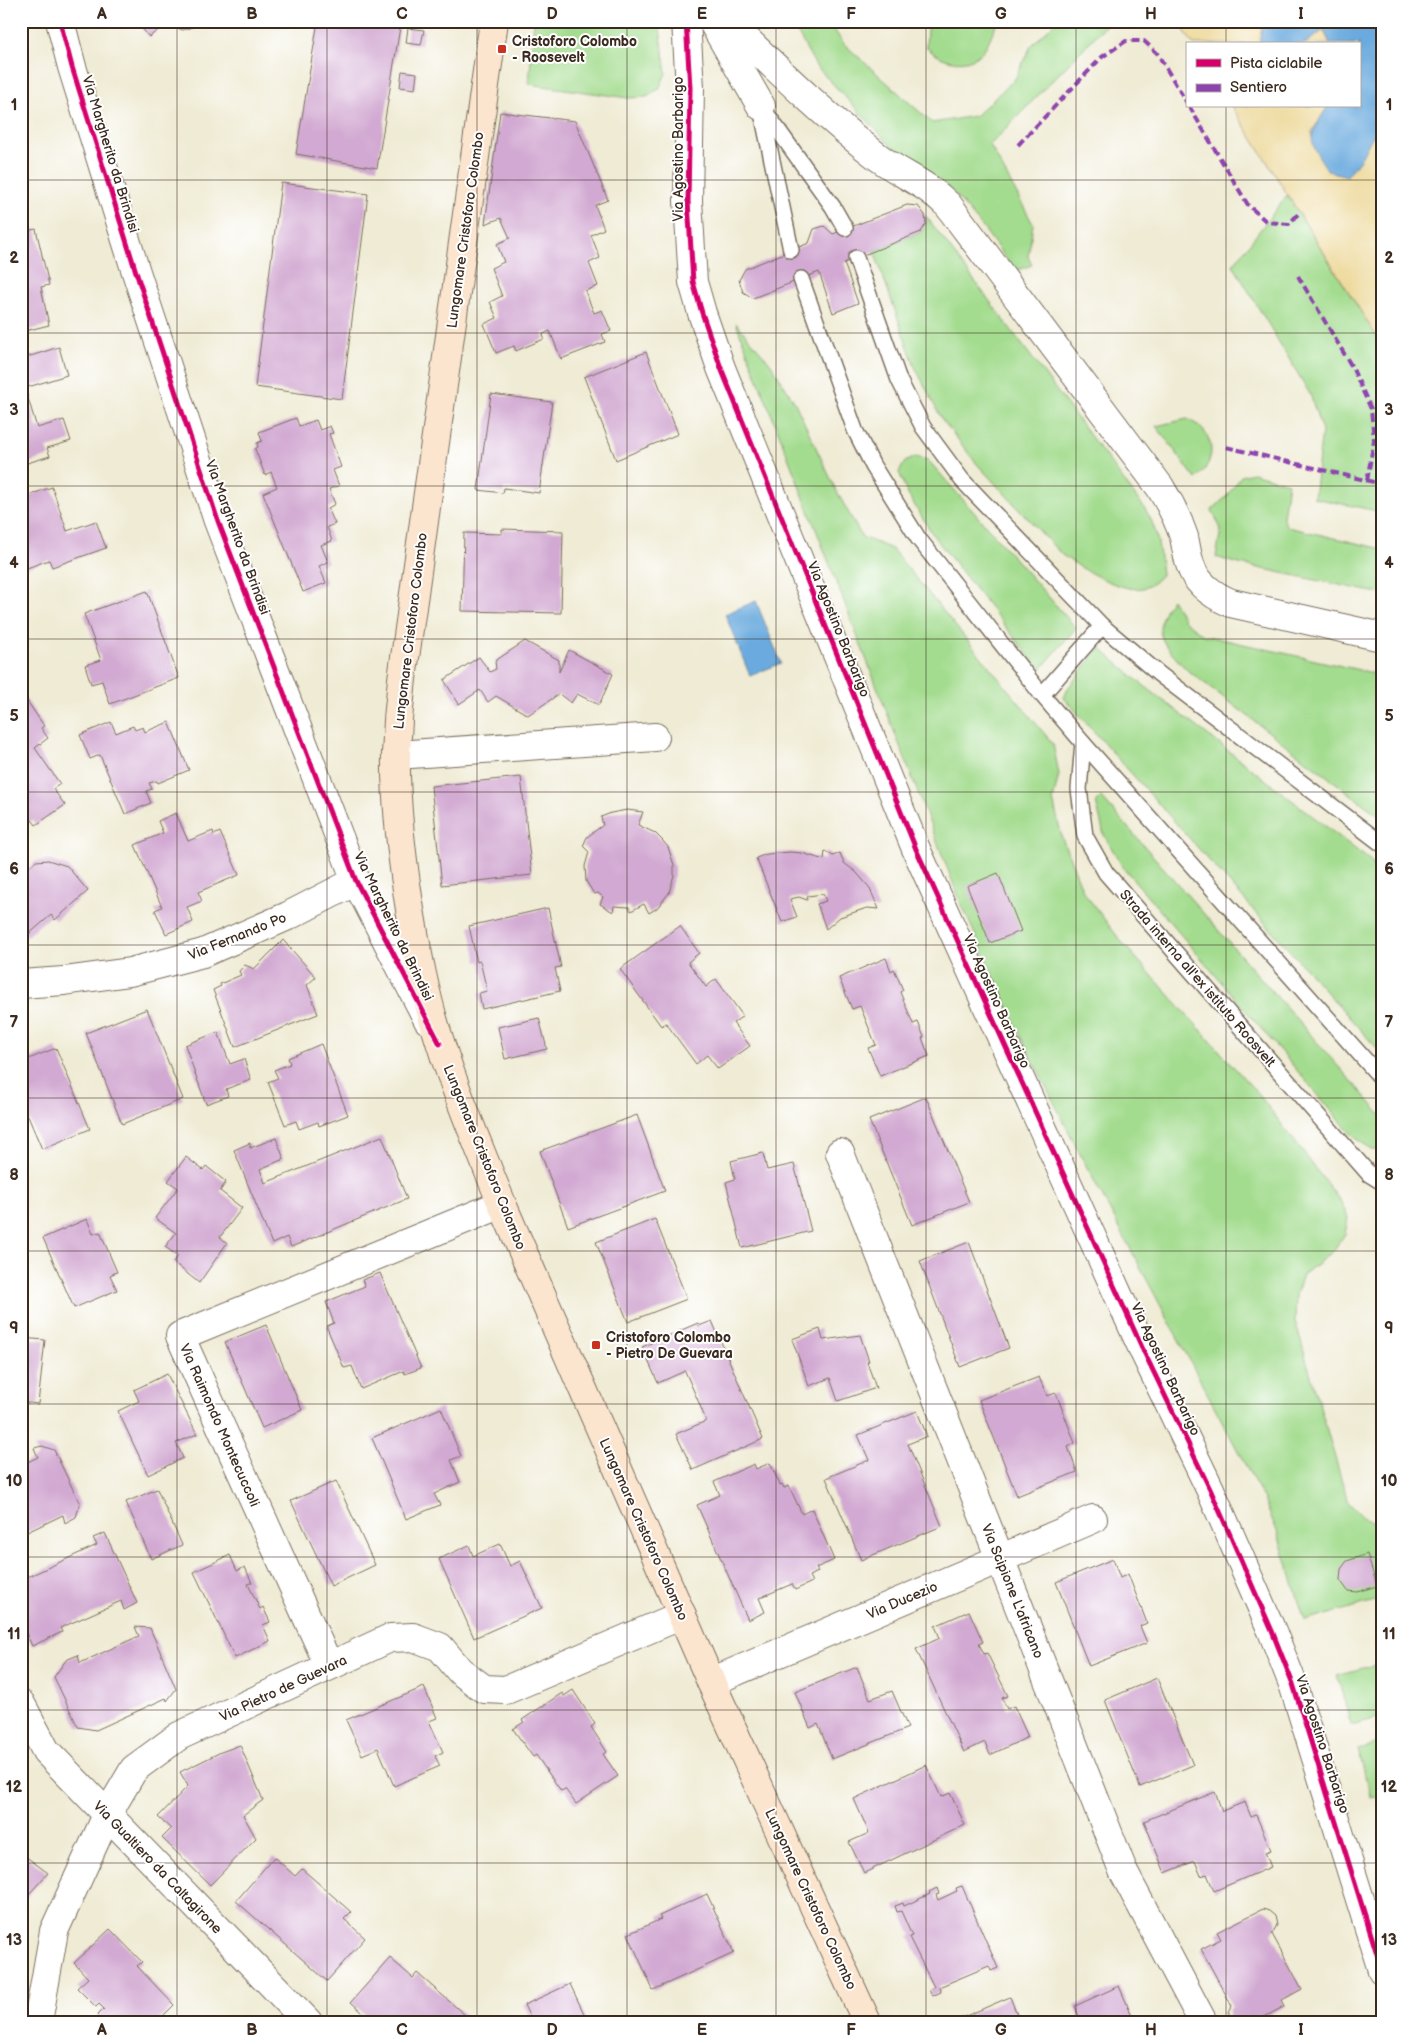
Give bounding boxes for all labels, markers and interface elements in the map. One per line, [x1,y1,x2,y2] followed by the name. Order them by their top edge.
[96,5,107,24] text: A
[246,5,258,24] text: B
[396,5,408,24] text: C
[546,5,558,24] text: D
[697,5,707,24] text: E
[846,5,856,24] text: F
[995,5,1007,24] text: G
[1145,5,1157,24] text: H
[1298,5,1304,24] text: I
[512,33,637,66] place label: Cristoforo Colombo - Roosevelt
[1186,42,1360,108] legend
[496,43,508,55] marker: Cristoforo Colombo - Roosevelt
[1230,54,1322,73] text: Pista ciclabile
[78,73,143,235] street label: Via Margherito da Brindisi
[670,77,687,221] street label: Via Agostino Barbarigo
[1230,78,1287,97] text: Sentiero
[11,96,17,115] text: 1
[1386,96,1392,115] text: 1
[443,131,488,329] street label: Lungomare Cristoforo Colombo
[9,249,19,268] text: 2
[1384,249,1394,268] text: 2
[9,401,19,420] text: 3
[1384,401,1394,420] text: 3
[202,457,273,617] street label: Via Margherito da Brindisi
[390,532,431,730] street label: Lungomare Cristoforo Colombo
[9,554,19,573] text: 4
[1384,554,1394,573] text: 4
[804,559,874,700] street label: Via Agostino Barbarigo
[9,707,19,726] text: 5
[1384,707,1394,726] text: 5
[350,849,437,1003] street label: Via Margherito da Brindisi
[9,860,19,879] text: 6
[1384,860,1394,879] text: 6
[1116,886,1280,1071] street label: Strada interna all'ex istituto Roosvelt
[186,909,289,964] street label: Via Fernando Po
[959,932,1034,1071] street label: Via Agostino Barbarigo
[10,1013,19,1032] text: 7
[1385,1013,1394,1032] text: 7
[440,1062,529,1252] street label: Lungomare Cristoforo Colombo
[9,1166,19,1185] text: 8
[1384,1166,1394,1185] text: 8
[1127,1300,1204,1438] street label: Via Agostino Barbarigo
[9,1319,19,1338] text: 9
[1384,1319,1394,1338] text: 9
[606,1329,733,1362] place label: Cristoforo Colombo - Pietro De Guevara
[590,1339,602,1351] marker: Cristoforo Colombo - Pietro De Guevara
[176,1341,263,1509] street label: Via Raimondo Montecuccoli
[596,1435,692,1623] street label: Lungomare Cristoforo Colombo
[6,1472,22,1491] text: 10
[1381,1472,1397,1491] text: 10
[978,1521,1047,1661] street label: Via Scipione L'africano
[864,1578,940,1623] street label: Via Ducezio
[7,1625,21,1644] text: 11
[1382,1625,1396,1644] text: 11
[217,1651,350,1725] street label: Via Pietro de Guevara
[1292,1673,1353,1816] street label: Via Agostino Barbarigo
[6,1778,23,1797] text: 12
[1381,1778,1398,1797] text: 12
[90,1797,226,1937] street label: Via Gualtiero da Caltagirone
[761,1806,860,1992] street label: Lungomare Cristoforo Colombo
[6,1931,22,1950] text: 13
[1381,1931,1397,1950] text: 13
[96,2021,107,2040] text: A
[246,2021,258,2040] text: B
[396,2021,408,2040] text: C
[546,2021,558,2040] text: D
[697,2021,707,2040] text: E
[846,2021,856,2040] text: F
[995,2021,1007,2040] text: G
[1145,2021,1157,2040] text: H
[1298,2021,1304,2040] text: I

